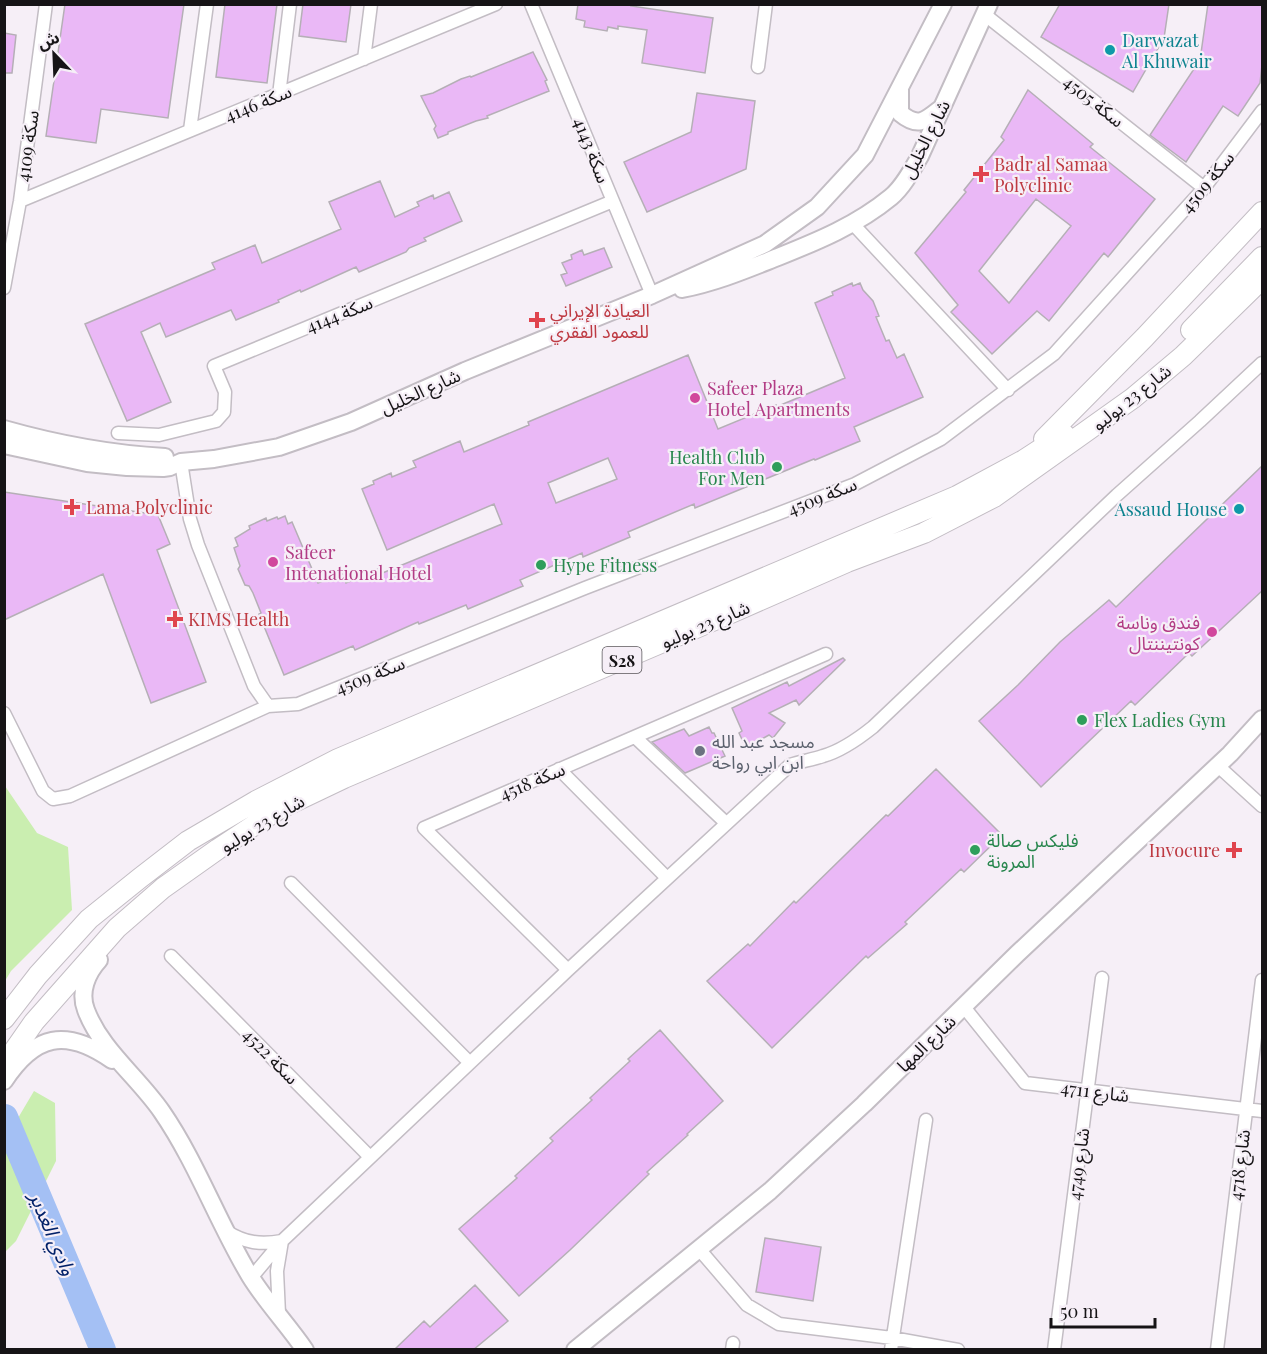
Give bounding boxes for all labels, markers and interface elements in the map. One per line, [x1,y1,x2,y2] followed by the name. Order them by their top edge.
[24,24,84,84] north arrow
[34,26,62,54] text: ش
[1121,28,1212,73] place label: Darwazat Al Khuwair
[1103,43,1117,57] marker: Darwazat Al Khuwair
[1059,70,1129,132] street label: سكة 4505
[221,79,295,127] street label: سكة 4146
[895,96,958,184] street label: شارع الخليل
[10,109,44,183] street label: سكة 4109
[568,114,616,186] street label: سكة 4143
[1175,146,1239,218] street label: سكة 4509
[994,152,1108,197] place label: Badr al Samaa Polyclinic
[972,165,990,183] marker: Badr al Samaa Polyclinic
[302,290,376,338] street label: سكة 4144
[550,298,650,345] place label: العيادة الإيراني للعمود الفقري
[528,311,546,329] marker: العيادة الإيراني للعمود الفقري
[1086,358,1177,438] street label: شارع 23 يوليو
[376,363,465,422] street label: شارع الخليل
[707,376,850,421] place label: Safeer Plaza Hotel Apartments
[688,391,702,405] marker: Safeer Plaza Hotel Apartments
[669,445,765,490] place label: Health Club For Men
[770,460,784,474] marker: Health Club For Men
[784,471,860,521] street label: سكة 4509
[86,495,213,519] place label: Lama Polyclinic
[1113,497,1227,521] place label: Assaud House
[63,498,81,516] marker: Lama Polyclinic
[1232,502,1246,516] marker: Assaud House
[285,540,432,585] place label: Safeer Intenational Hotel
[553,553,657,577] place label: Hype Fitness
[266,555,280,569] marker: Safeer Intenational Hotel
[534,558,548,572] marker: Hype Fitness
[657,594,754,656] street label: شارع 23 يوليو
[188,607,290,631] place label: KIMS Health
[166,610,184,628] marker: KIMS Health
[1117,610,1201,655] place label: فندق وناسة كونتيننتال
[1205,625,1219,639] marker: فندق وناسة كونتيننتال
[602,647,642,673] road number: S28
[332,650,408,700] street label: سكة 4509
[1094,708,1226,732] place label: Flex Ladies Gym
[1075,713,1089,727] marker: Flex Ladies Gym
[712,729,815,776] place label: مسجد عبد الله ابن ابي رواحة
[693,744,707,758] marker: مسجد عبد الله ابن ابي رواحة
[496,756,568,806] street label: سكة 4518
[215,788,310,860] street label: شارع 23 يوليو
[987,828,1079,873] place label: فليكس صالة المرونة
[1149,838,1220,862] place label: Invocure
[1225,841,1243,859] marker: Invocure
[968,843,982,857] marker: فليكس صالة المرونة
[891,1009,963,1079] street label: شارع المها
[238,1023,304,1089] street label: سكة 4522
[1059,1075,1131,1110] street label: 4711 شارع
[1062,1126,1097,1202] street label: 4749 شارع
[1223,1128,1258,1202] street label: 4718 شارع
[20,1185,84,1280] water label: وادي الغدير
[1051,1291,1154,1329] scale bar
[1060,1299,1099,1323] text: 50 m

